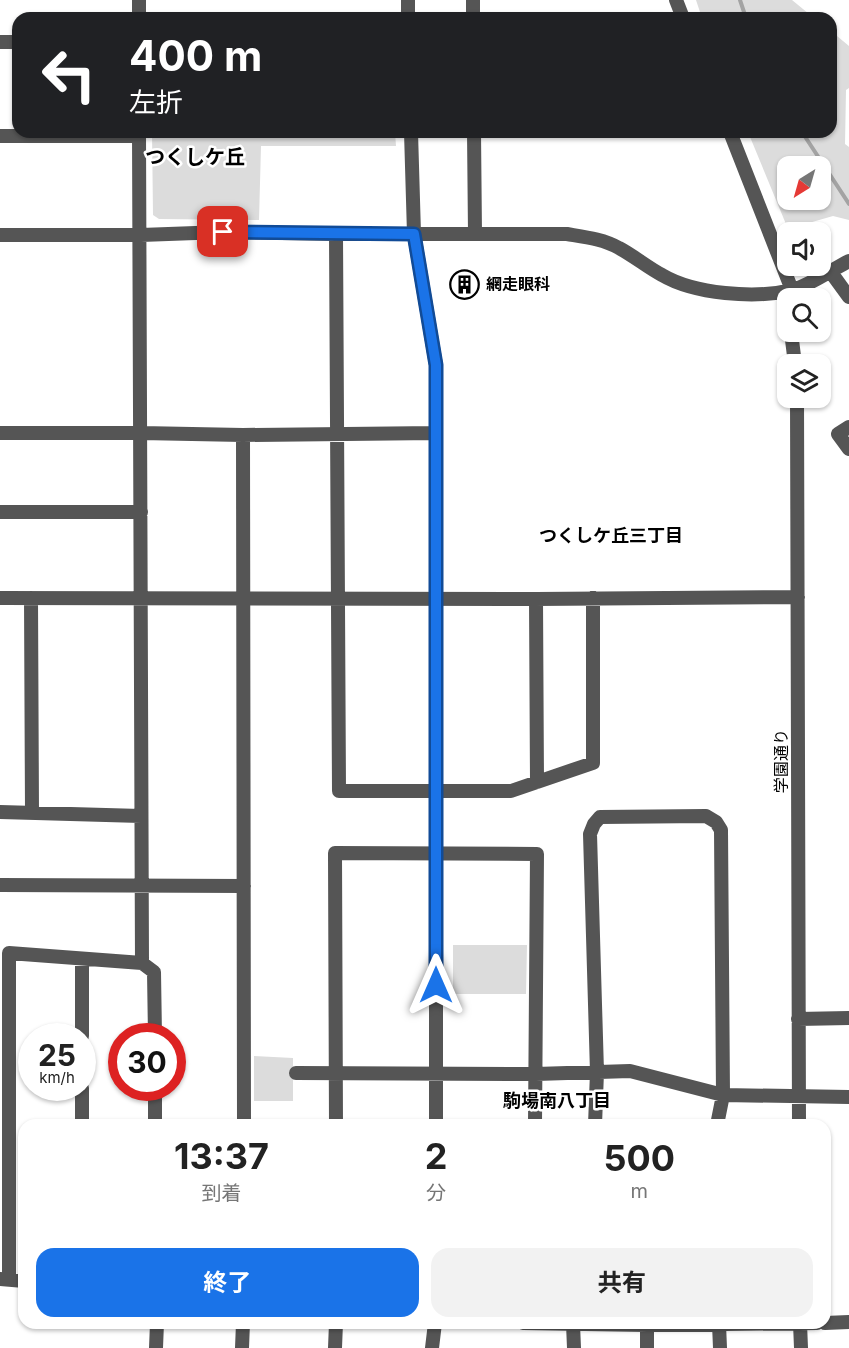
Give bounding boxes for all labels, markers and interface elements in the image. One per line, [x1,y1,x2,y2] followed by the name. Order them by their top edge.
[129,30,262,81] text: 400 m
[30,36,108,114] icon: left
[129,86,183,119] text: 左折
[145,145,245,169] district label: つくしケ丘
[777,156,831,210] north arrow
[777,156,831,408] map controls
[197,206,248,257] pin
[206,215,239,248] icon: arrive
[777,222,831,276] button: sound
[449,268,481,300] building icon: 網走眼科
[486,274,550,294] place label: 網走眼科
[777,288,831,342] button: search
[777,354,831,408] button: layers
[539,525,683,546] district label: つくしケ丘三丁目
[771,729,791,793] street label: 学園通り
[404,953,468,1017] position arrow
[108,1023,186,1101] speed limit sign: 30
[38,1037,76,1073] text: 25
[39,1068,75,1087] text: km/h
[503,1090,611,1111] district label: 駒場南八丁目
[174,1134,269,1178] text: 13:37
[425,1134,448,1178] text: 2
[603,1136,675,1180] text: 500
[630,1179,648,1203] text: m
[201,1181,241,1205] text: 到着
[426,1181,446,1205] text: 分
[36,1248,419,1317] button: 終了
[431,1248,813,1317] button: 共有

